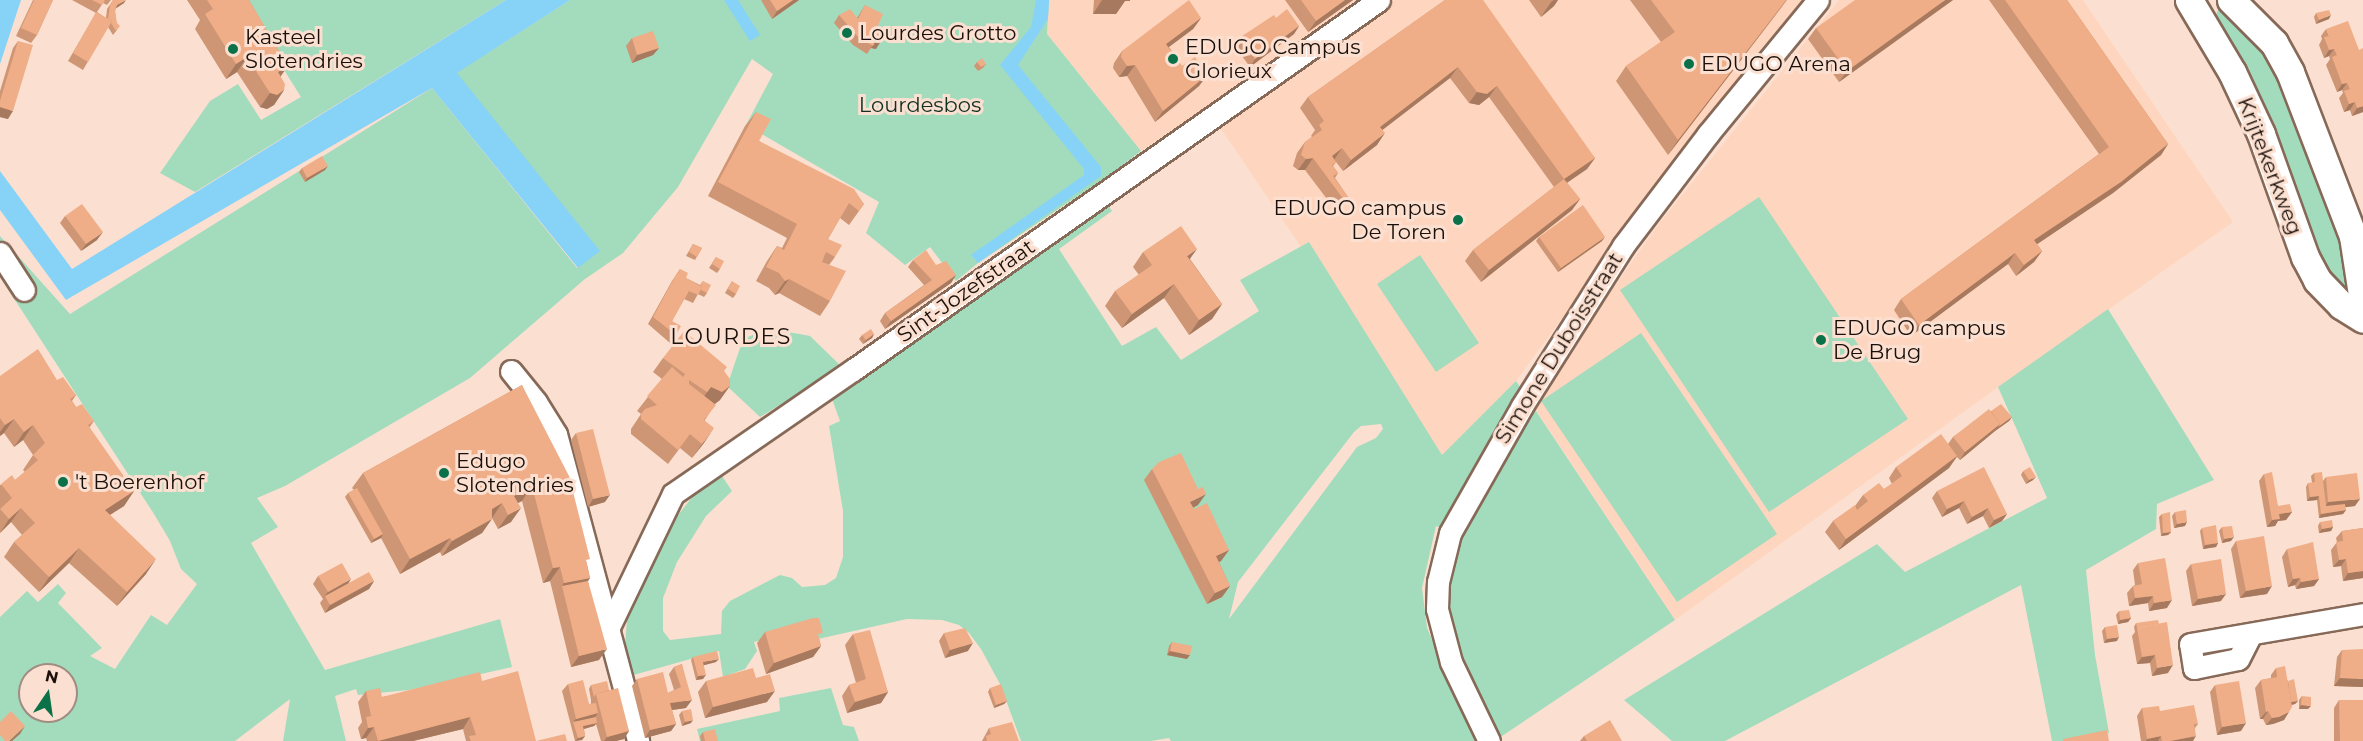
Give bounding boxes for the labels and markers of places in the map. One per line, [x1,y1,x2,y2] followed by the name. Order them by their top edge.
[859,20,1016,46] place label: Lourdes Grotto
[245,24,363,74] place label: Kasteel Slotendries
[840,26,854,40] marker: Lourdes Grotto
[1185,34,1360,84] place label: EDUGO Campus Glorieux
[226,42,240,56] marker: Kasteel Slotendries
[1701,51,1851,77] place label: EDUGO Arena
[1166,52,1180,66] marker: EDUGO Campus Glorieux
[1682,57,1696,71] marker: EDUGO Arena
[1274,195,1446,245] place label: EDUGO campus De Toren
[1451,213,1465,227] marker: EDUGO campus De Toren
[1833,315,2005,365] place label: EDUGO campus De Brug
[1814,333,1828,347] marker: EDUGO campus De Brug
[456,448,574,498] place label: Edugo Slotendries
[437,466,451,480] marker: Edugo Slotendries
[75,469,204,495] place label: 't Boerenhof
[56,475,70,489] marker: 't Boerenhof

